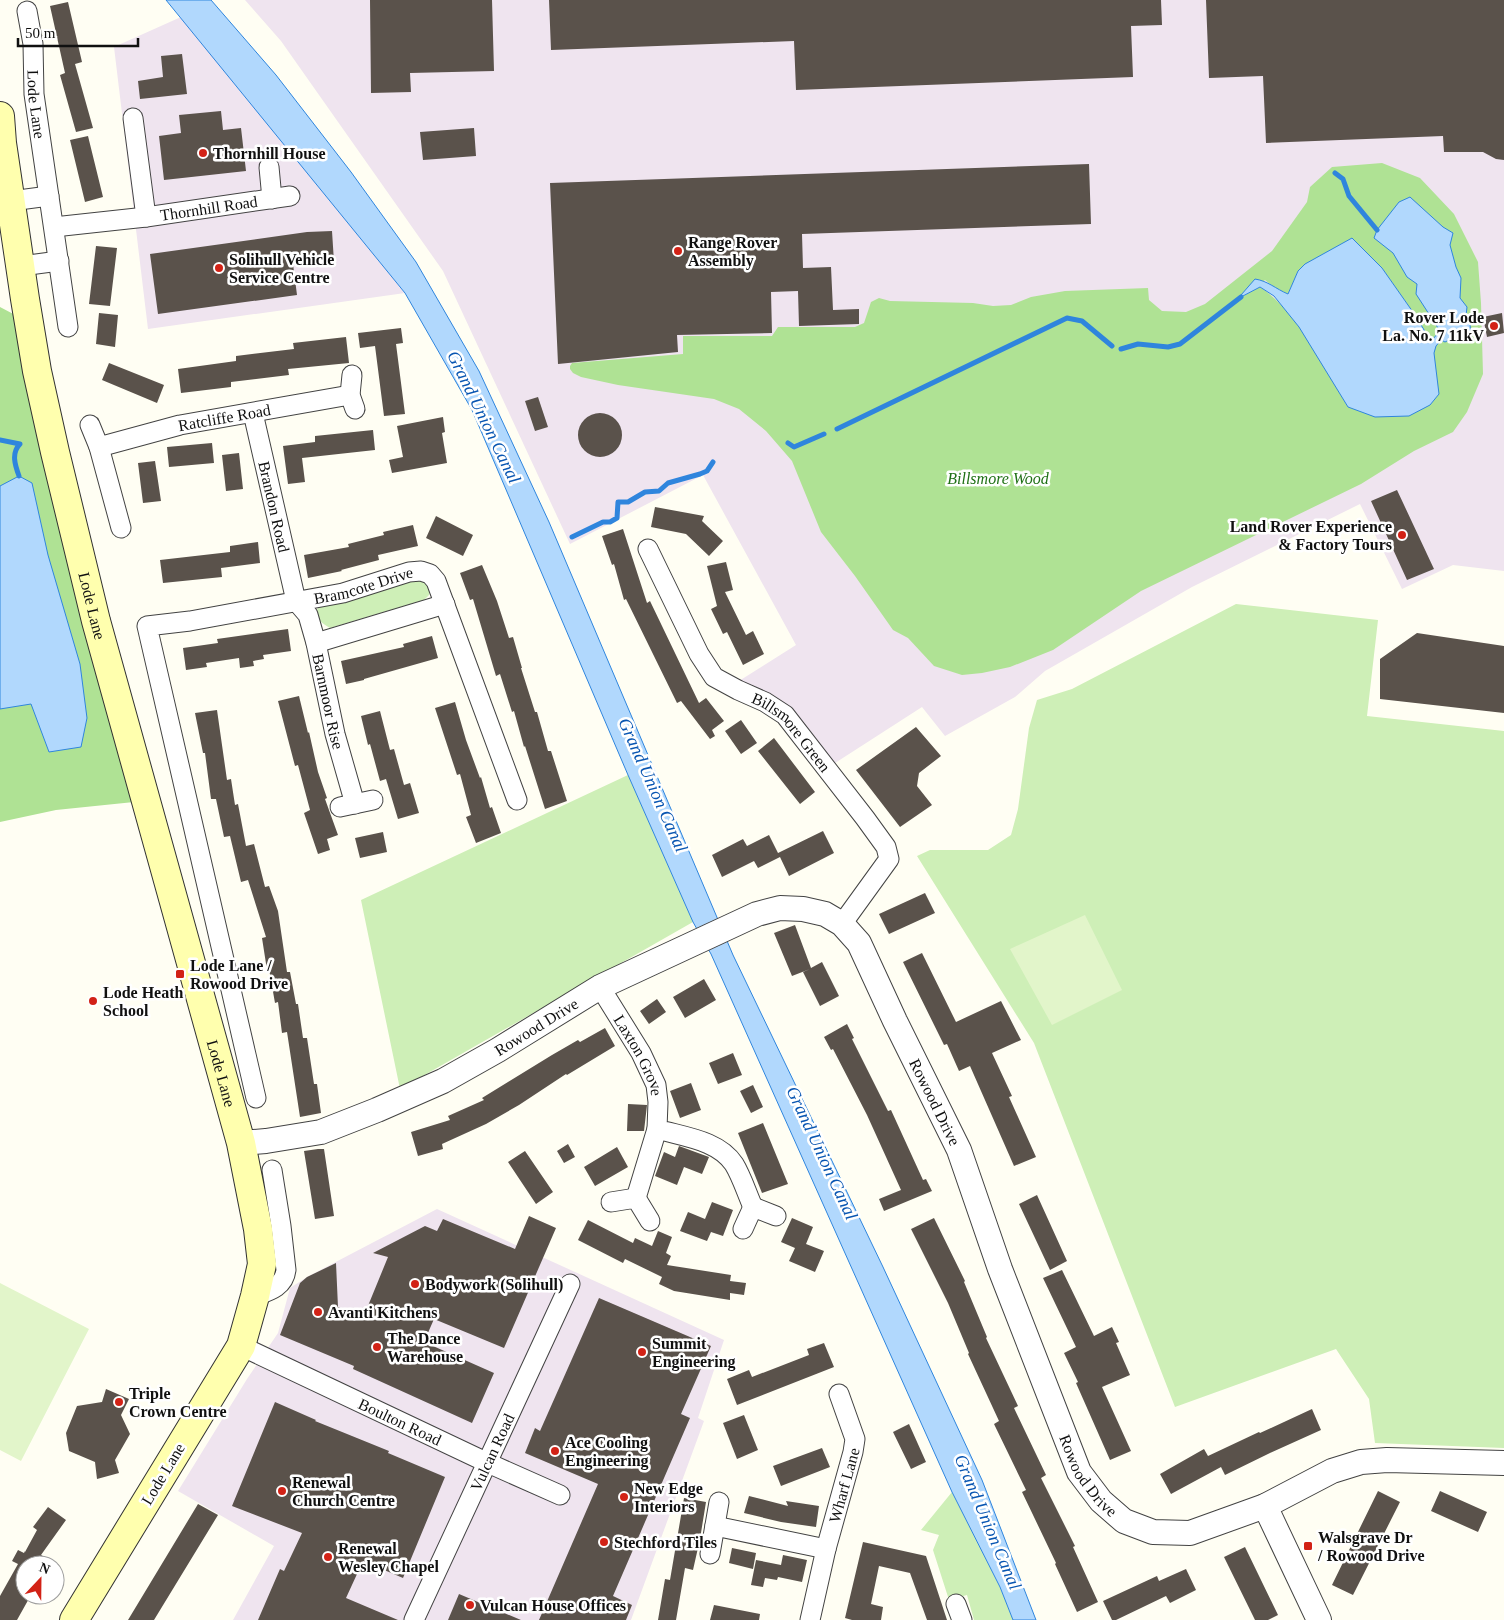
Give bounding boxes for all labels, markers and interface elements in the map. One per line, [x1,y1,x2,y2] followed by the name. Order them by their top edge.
[18,15,138,47] scale bar
[25,25,56,41] text: 50 m
[25,70,49,140] street label: Lode Lane
[213,145,325,162] place label: Thornhill House
[197,147,209,159] marker: Thornhill House
[159,192,259,223] street label: Thornhill Road
[688,234,777,270] place label: Range Rover Assembly
[672,245,684,257] marker: Range Rover Assembly
[229,251,334,286] place label: Solihull Vehicle Service Centre
[213,262,225,274] marker: Solihull Vehicle Service Centre
[1382,309,1484,344] place label: Rover Lode La. No. 7 11kV
[1488,320,1500,332] marker: Rover Lode La. No. 7 11kV
[443,347,525,487] water label: Grand Union Canal
[177,401,272,434] street label: Ratcliffe Road
[256,459,293,554] street label: Brandon Road
[947,470,1050,487] park label: Billsmore Wood
[1230,518,1392,554] place label: Land Rover Experience & Factory Tours
[1396,529,1408,541] marker: Land Rover Experience & Factory Tours
[312,563,414,607] street label: Bramcote Drive
[76,570,109,641] street label: Lode Lane
[310,652,347,751] street label: Barnmoor Rise
[750,689,834,775] street label: Billsmore Green
[614,715,692,855] water label: Grand Union Canal
[190,957,288,992] place label: Lode Lane / Rowood Drive
[174,968,186,980] marker: Lode Lane / Rowood Drive
[103,984,184,1019] place label: Lode Heath School
[491,994,581,1059] street label: Rowood Drive
[87,995,99,1007] marker: Lode Heath School
[611,1012,666,1097] street label: Laxton Grove
[204,1038,239,1109] street label: Lode Lane
[906,1056,964,1148] street label: Rowood Drive
[782,1083,862,1223] water label: Grand Union Canal
[425,1276,563,1294] place label: Bodywork (Solihull)
[409,1278,421,1290] marker: Bodywork (Solihull)
[328,1304,437,1321] place label: Avanti Kitchens
[312,1306,324,1318] marker: Avanti Kitchens
[387,1330,463,1365] place label: The Dance Warehouse
[652,1335,736,1371] place label: Summit Engineering
[371,1341,383,1353] marker: The Dance Warehouse
[636,1346,648,1358] marker: Summit Engineering
[129,1385,227,1420] place label: Triple Crown Centre
[356,1395,444,1448] street label: Boulton Road
[113,1396,125,1408] marker: Triple Crown Centre
[467,1411,517,1493] street label: Vulcan Road
[1057,1432,1121,1520] street label: Rowood Drive
[565,1434,649,1470] place label: Ace Cooling Engineering
[138,1440,188,1508] street label: Lode Lane
[549,1445,561,1457] marker: Ace Cooling Engineering
[825,1447,862,1525] street label: Wharf Lane
[950,1451,1026,1593] water label: Grand Union Canal
[292,1474,395,1509] place label: Renewal Church Centre
[634,1480,703,1515] place label: New Edge Interiors
[276,1485,288,1497] marker: Renewal Church Centre
[618,1491,630,1503] marker: New Edge Interiors
[1317,1529,1425,1564] place label: Walsgrave Dr / Rowood Drive
[614,1534,717,1551] place label: Stechford Tiles
[598,1536,610,1548] marker: Stechford Tiles
[338,1540,439,1576] place label: Renewal Wesley Chapel
[1302,1540,1314,1552] marker: Walsgrave Dr / Rowood Drive
[322,1551,334,1563] marker: Renewal Wesley Chapel
[15,1555,65,1605] north arrow
[37,1560,52,1577] text: N
[480,1597,626,1614] place label: Vulcan House Offices
[464,1599,476,1611] marker: Vulcan House Offices

